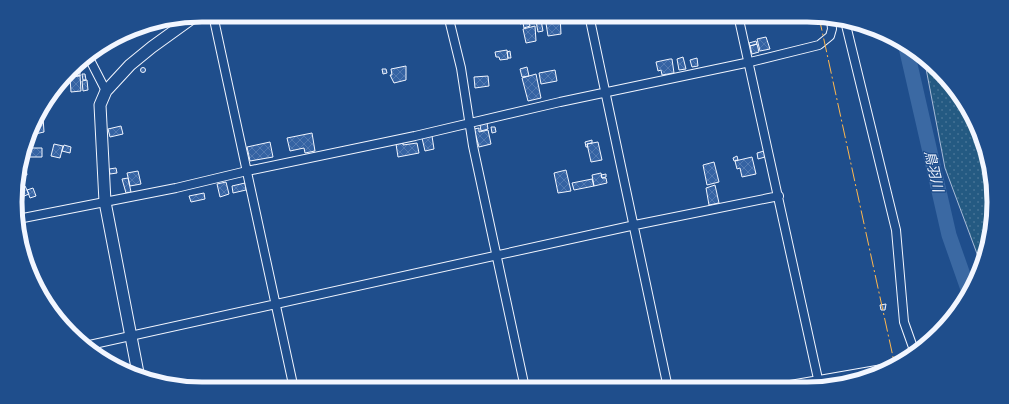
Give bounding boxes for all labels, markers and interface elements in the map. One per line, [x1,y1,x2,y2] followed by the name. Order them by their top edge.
[920,149,946,196] water label: 鳥羽川

